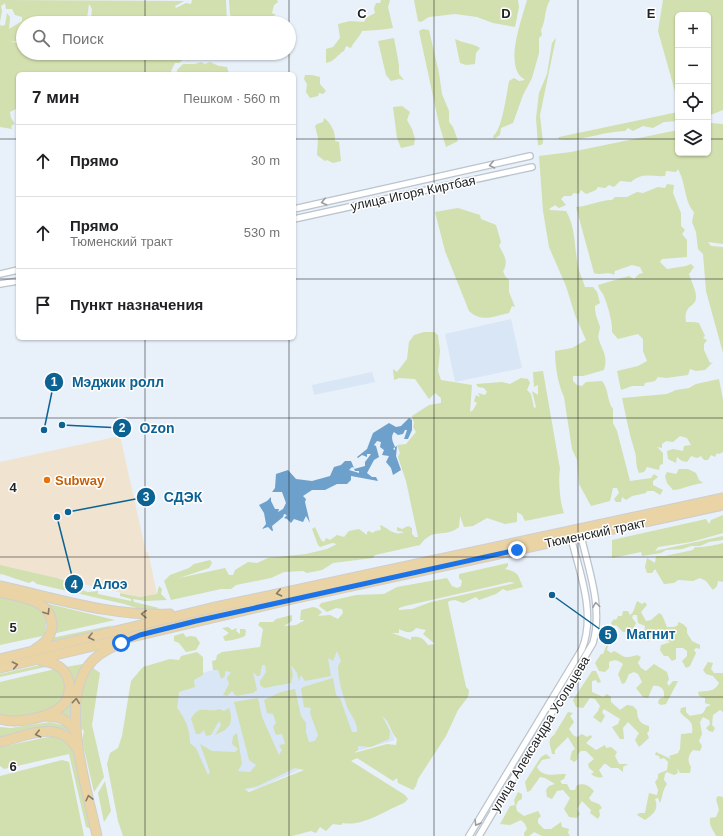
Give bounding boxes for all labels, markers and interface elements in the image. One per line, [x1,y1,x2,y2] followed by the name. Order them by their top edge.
[357,6,367,21] text: C
[501,6,511,21] text: D
[647,6,656,21] text: E
[675,12,711,156] map controls
[675,12,711,48] button: +
[16,16,296,60] search box
[30,27,52,49] icon: search
[62,30,104,47] text: Поиск
[675,48,711,84] button: −
[675,84,711,120] button: locate
[32,88,79,107] text: 7 мин
[183,91,280,106] text: Пешком · 560 m
[675,120,711,156] button: layers
[32,150,54,172] icon: ahead
[70,152,119,169] text: Прямо
[251,153,280,168] text: 30 m
[489,161,495,169] one-way arrow
[349,172,477,214] street label: улица Игоря Киртбая
[321,197,327,205] one-way arrow
[70,217,119,234] text: Прямо
[32,222,54,244] icon: ahead
[244,225,280,240] text: 530 m
[70,234,173,249] text: Тюменский тракт
[32,294,54,316] icon: arrive
[70,296,203,313] text: Пункт назначения
[44,369,172,395] callout: Мэджик ролл
[72,374,164,390] text: Мэджик ролл
[51,375,58,389] text: 1
[112,415,183,441] callout: Ozon
[140,420,175,436] text: Ozon
[119,421,126,435] text: 2
[55,473,105,488] place label: Subway
[42,475,52,485] marker: Subway
[9,480,17,495] text: 4
[136,484,211,510] callout: СДЭК
[164,489,203,505] text: СДЭК
[143,490,150,504] text: 3
[543,515,647,551] street label: Тюменский тракт
[508,541,526,559] route end
[64,571,135,597] callout: Алоэ
[93,576,128,592] text: Алоэ
[71,578,78,592] text: 4
[276,589,282,597] one-way arrow
[592,602,601,609] one-way arrow
[42,608,49,615] one-way arrow
[141,610,147,618] one-way arrow
[9,620,17,635] text: 5
[598,622,683,648] callout: Магнит
[626,626,676,642] text: Магнит
[605,628,612,642] text: 5
[88,633,94,641] one-way arrow
[112,634,130,652] route start
[487,653,593,815] street label: улица Александра Усольцева
[12,661,18,669] one-way arrow
[71,698,80,704] one-way arrow
[34,729,41,737] one-way arrow
[9,759,17,774] text: 6
[86,795,94,801] one-way arrow
[474,819,482,826] one-way arrow

